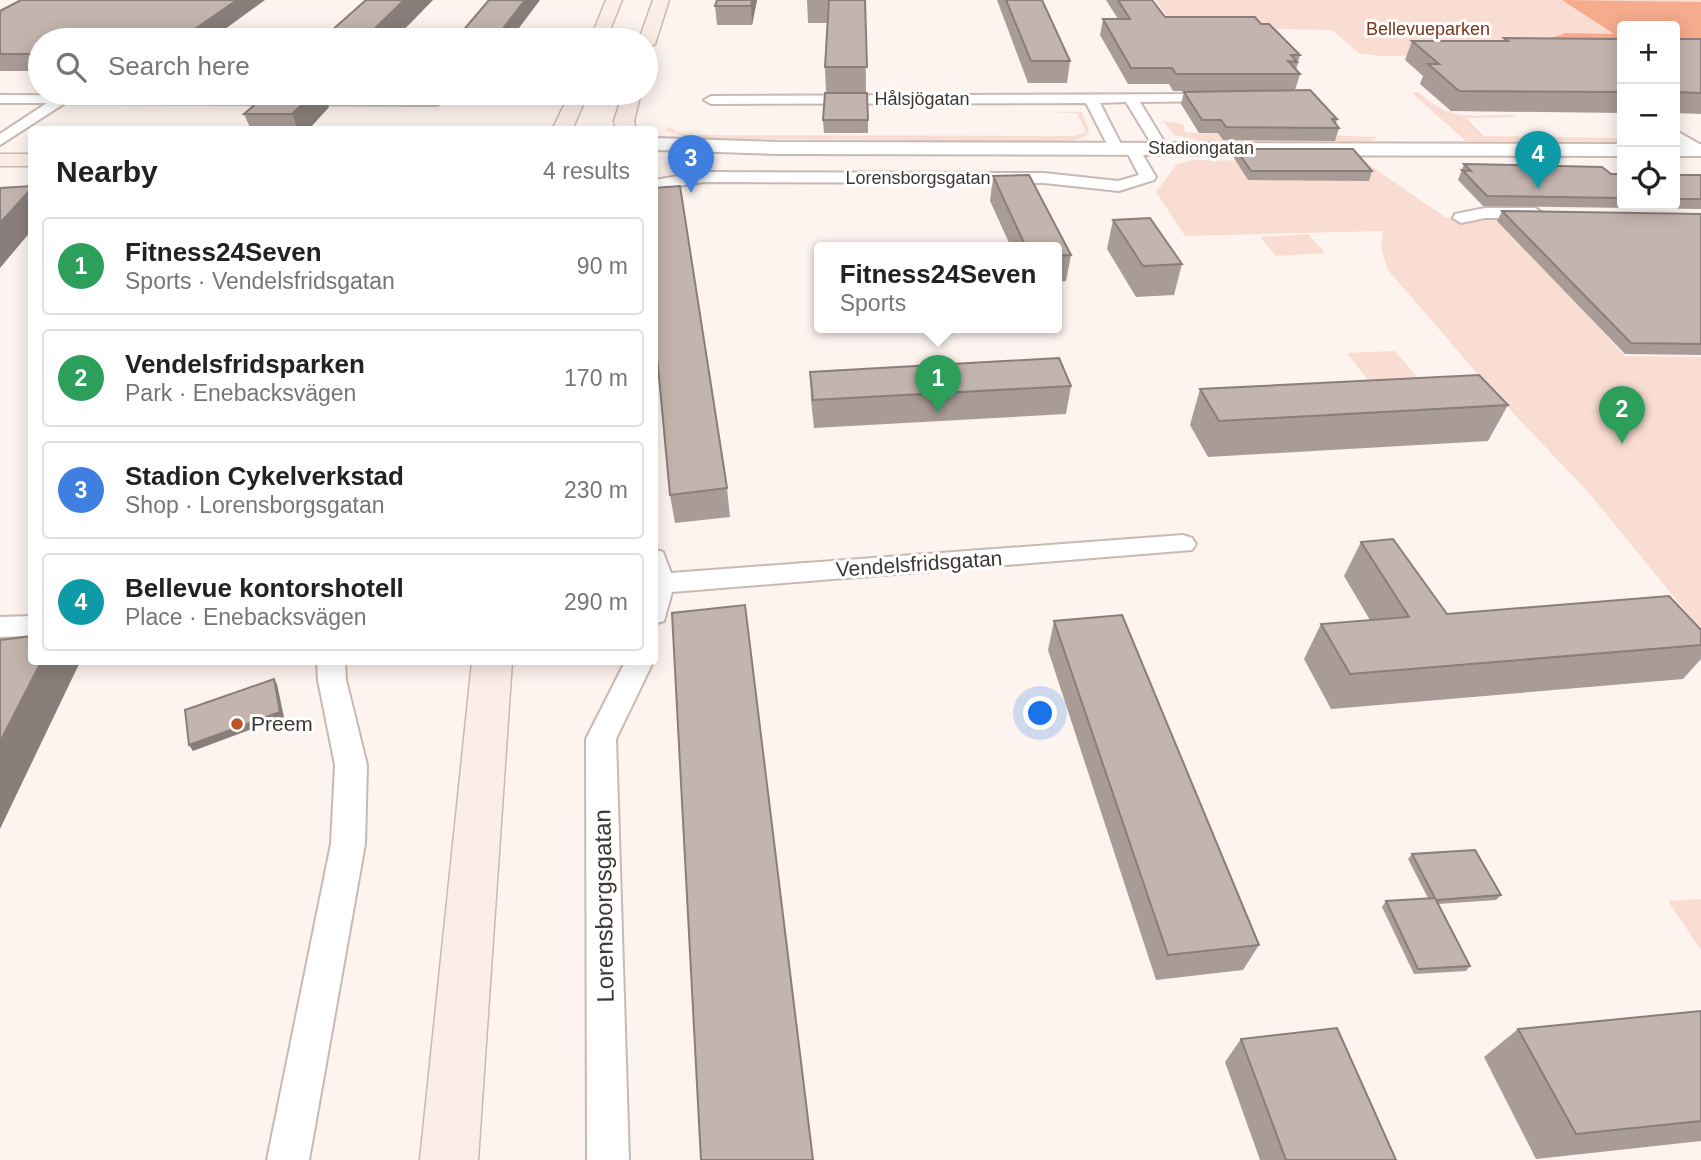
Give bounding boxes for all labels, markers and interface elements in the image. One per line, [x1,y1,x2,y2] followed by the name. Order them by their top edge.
[1366,19,1490,39] park label: Bellevueparken
[1617,21,1680,210] map controls
[1617,21,1680,84] button: +
[28,28,658,105] search box
[52,48,90,86] icon: search
[108,51,250,81] text: Search here
[1617,84,1680,147] button: −
[874,89,970,109] street label: Hålsjögatan
[1515,131,1561,189] pin: 4
[668,135,714,193] pin: 3
[1148,138,1254,158] street label: Stadiongatan
[1617,147,1680,210] button: locate
[56,155,158,188] text: Nearby
[543,158,630,184] text: 4 results
[845,168,991,188] street label: Lorensborgsgatan
[125,237,322,267] text: Fitness24Seven
[814,242,1062,333] popup
[75,253,87,279] text: 1
[577,253,628,279] text: 90 m
[840,259,1036,289] text: Fitness24Seven
[125,268,395,294] text: Sports · Vendelsfridsgatan
[840,290,906,316] text: Sports
[125,349,365,379] text: Vendelsfridsparken
[915,355,961,413] pin: 1
[75,365,87,391] text: 2
[564,365,628,391] text: 170 m
[125,380,356,406] text: Park · Enebacksvägen
[1599,386,1645,444] pin: 2
[125,461,404,491] text: Stadion Cykelverkstad
[75,477,87,503] text: 3
[564,477,628,503] text: 230 m
[125,492,385,518] text: Shop · Lorensborgsgatan
[835,546,1003,581] street label: Vendelsfridsgatan
[125,573,404,603] text: Bellevue kontorshotell
[75,589,87,615] text: 4
[564,589,628,615] text: 290 m
[125,604,367,630] text: Place · Enebacksvägen
[1023,696,1057,730] your location
[251,712,313,735] place label: Preem
[229,716,245,732] marker: Preem
[588,809,619,1003] street label: Lorensborgsgatan

